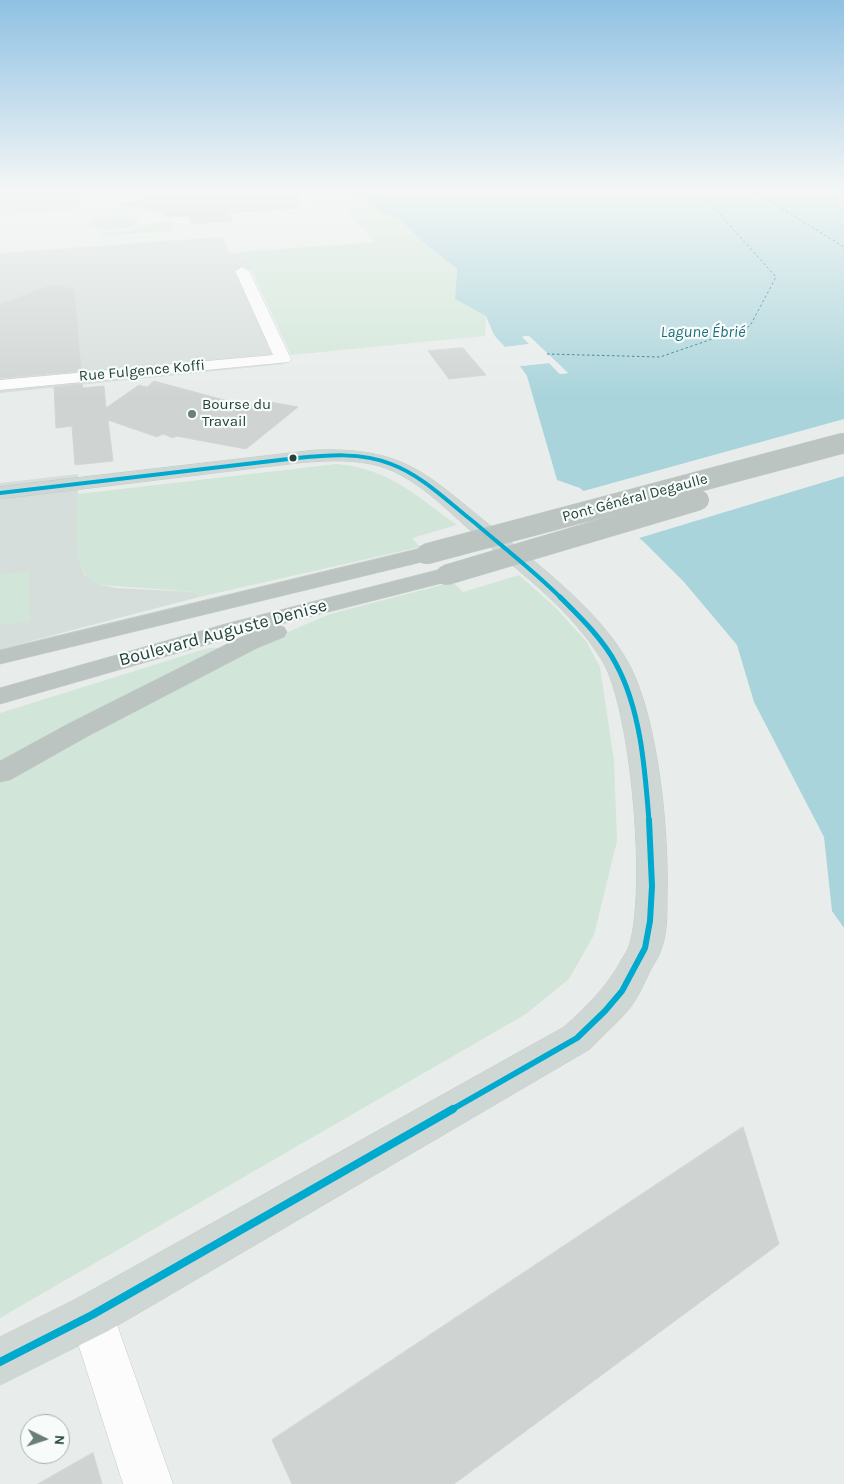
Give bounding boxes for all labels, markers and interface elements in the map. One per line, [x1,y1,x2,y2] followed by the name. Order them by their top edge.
[661,322,745,342] water label: Lagune Ébrié
[78,357,206,385] street label: Rue Fulgence Koffi
[202,396,271,431] place label: Bourse du Travail
[186,408,198,420] marker: Bourse du Travail
[288,453,298,463] unlabelled marker
[560,470,710,526] street label: Pont Général Degaulle
[117,595,329,671] street label: Boulevard Auguste Denise
[20,1414,70,1464] north arrow
[51,1434,68,1446] text: N

